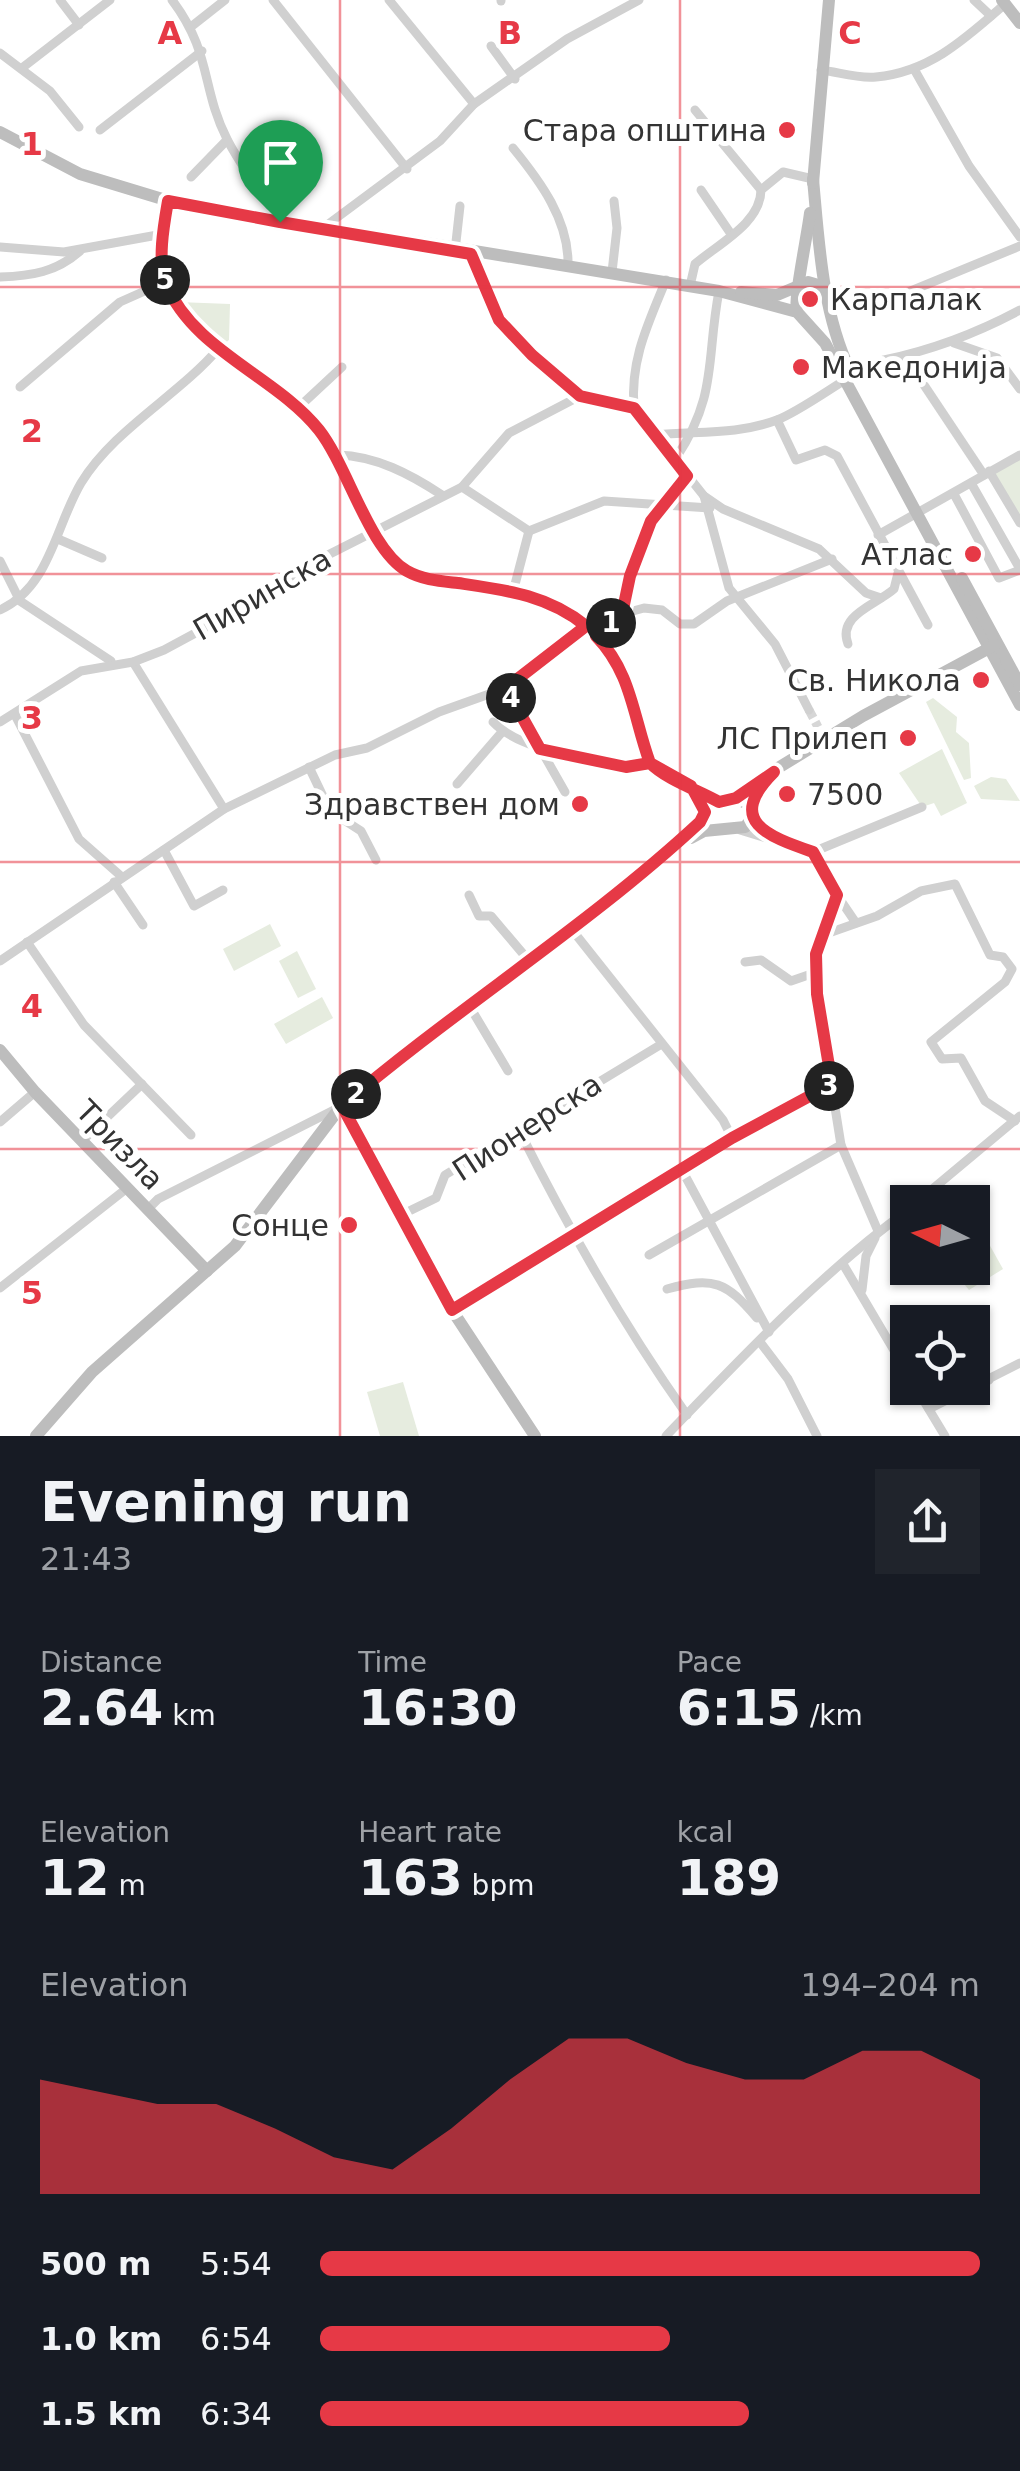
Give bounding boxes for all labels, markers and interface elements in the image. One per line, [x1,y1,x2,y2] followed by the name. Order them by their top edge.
[158,14,183,52] text: A
[498,14,522,52] text: B
[838,14,862,52] text: C
[523,113,767,148] place label: Стара општина
[776,119,798,141] marker: Стара општина
[238,120,323,223] pin
[21,125,43,163] text: 1
[253,135,308,190] icon: arrive
[140,255,190,305] pin: 5
[155,263,175,296] text: 5
[830,282,982,317] place label: Карпалак
[799,288,821,310] marker: Карпалак
[821,350,1007,385] place label: Македонија
[790,356,812,378] marker: Македонија
[21,412,43,450] text: 2
[861,537,953,572] place label: Атлас
[187,541,337,647] street label: Пиринска
[962,543,984,565] marker: Атлас
[586,598,636,648] pin: 1
[601,606,621,639] text: 1
[787,663,961,698] place label: Св. Никола
[970,669,992,691] marker: Св. Никола
[486,673,536,723] pin: 4
[501,681,521,714] text: 4
[21,699,43,737] text: 3
[717,721,888,756] place label: ЛС Прилеп
[897,727,919,749] marker: ЛС Прилеп
[807,777,883,812] place label: 7500
[776,783,798,805] marker: 7500
[304,787,560,822] place label: Здравствен дом
[569,793,591,815] marker: Здравствен дом
[21,987,43,1025] text: 4
[804,1061,854,1111] pin: 3
[446,1066,608,1188] street label: Пионерска
[331,1069,381,1119] pin: 2
[819,1069,839,1102] text: 3
[346,1077,366,1110] text: 2
[68,1092,171,1197] street label: Тризла
[890,1185,990,1285] north arrow
[890,1185,990,1405] map controls
[231,1208,329,1243] place label: Сонце
[338,1214,360,1236] marker: Сонце
[21,1274,43,1312] text: 5
[890,1305,990,1405] button: locate
[875,1469,980,1574] button: share
[40,1470,412,1534] text: Evening run
[40,1540,132,1578] text: 21:43
[40,1646,162,1679] text: Distance
[358,1646,427,1679] text: Time
[677,1646,742,1679] text: Pace
[40,1679,163,1737] text: 2.64
[358,1679,517,1737] text: 16:30
[677,1679,801,1737] text: 6:15
[163,1699,216,1732] text: km
[801,1699,863,1732] text: /km
[40,1816,170,1849] text: Elevation
[358,1816,502,1849] text: Heart rate
[677,1816,733,1849] text: kcal
[40,1849,110,1907] text: 12
[358,1849,463,1907] text: 163
[677,1849,781,1907] text: 189
[110,1869,146,1902] text: m
[463,1869,534,1902] text: bpm
[40,1966,189,2004] text: Elevation
[801,1966,980,2004] text: 194–204 m
[40,2245,151,2283] text: 500 m
[200,2245,272,2283] text: 5:54
[40,2320,162,2358] text: 1.0 km
[200,2320,272,2358] text: 6:54
[40,2395,162,2433] text: 1.5 km
[200,2395,272,2433] text: 6:34

